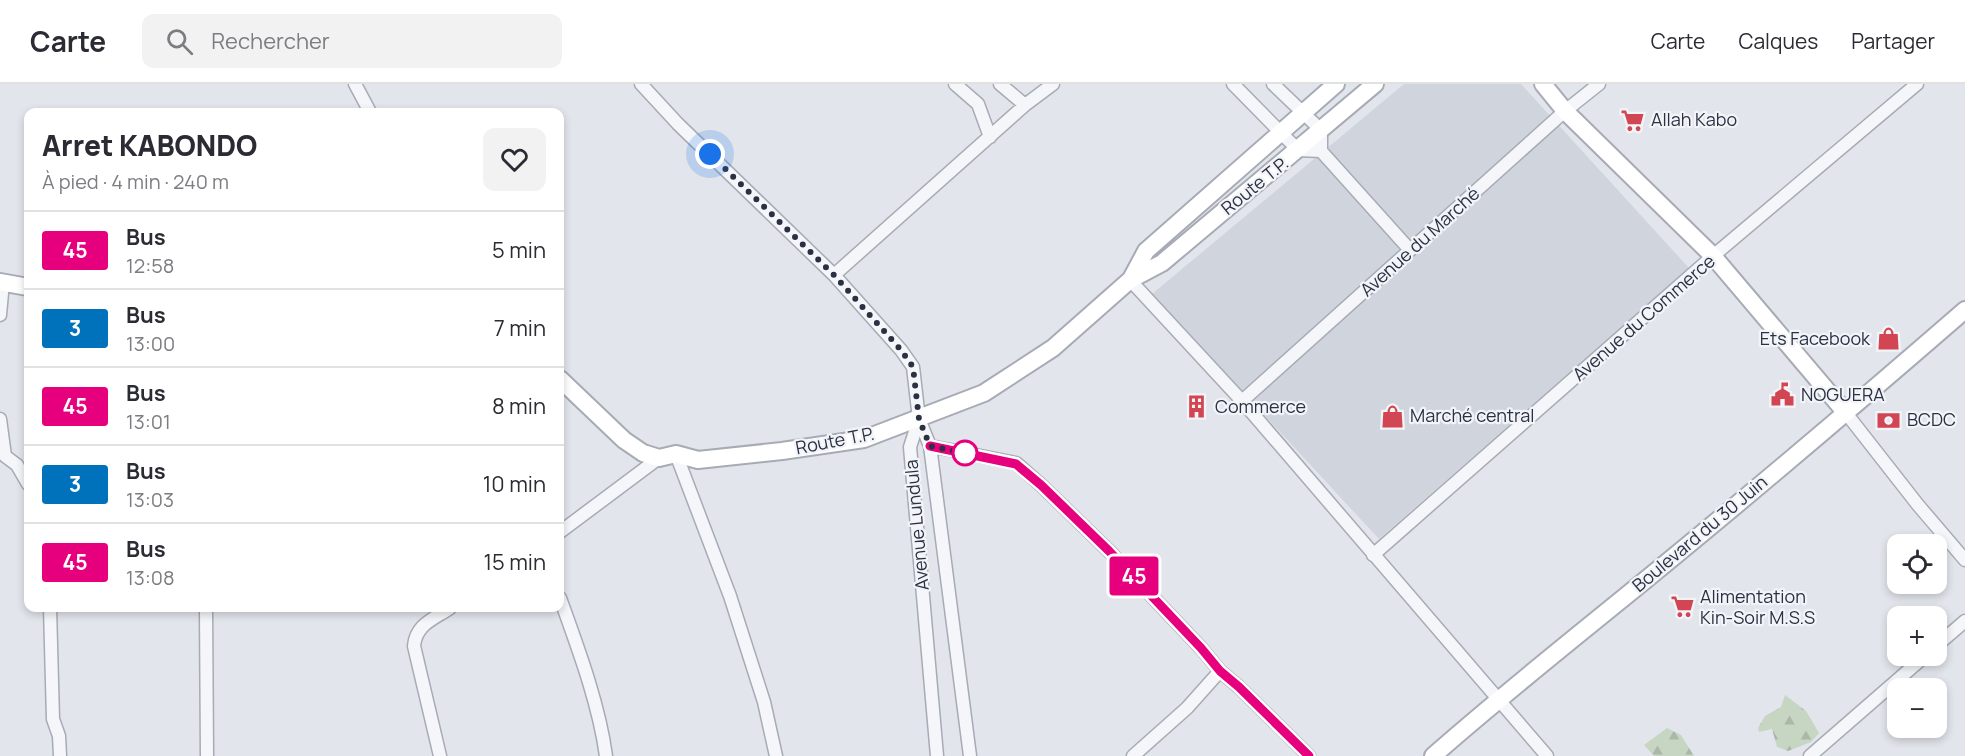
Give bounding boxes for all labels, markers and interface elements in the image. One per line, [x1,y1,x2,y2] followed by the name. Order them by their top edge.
[142,14,562,68] search box
[30,22,106,60] text: Carte
[163,25,196,58] icon: search
[211,26,330,56] text: Rechercher
[1651,27,1705,55] text: Carte
[1738,27,1818,55] text: Calques
[1851,27,1935,55] text: Partager
[1620,107,1646,133] supermarket icon: Allah Kabo
[1651,107,1737,131] place label: Allah Kabo
[42,126,257,164] text: Arret KABONDO
[483,128,546,191] button: heart
[695,139,725,169] your location
[1216,151,1293,220] street label: Route T.P.
[42,168,229,195] text: À pied · 4 min · 240 m
[1355,181,1484,301] street label: Avenue du Marché
[126,222,166,252] text: Bus
[492,235,546,265] text: 5 min
[62,236,88,264] text: 45
[1567,249,1720,386] street label: Avenue du Commerce
[126,252,174,279] text: 12:58
[126,300,166,330] text: Bus
[494,313,546,343] text: 7 min
[69,314,81,342] text: 3
[1760,326,1871,350] place label: Ets Facebook
[1875,326,1901,352] shop icon: Ets Facebook
[126,330,175,357] text: 13:00
[126,378,166,408] text: Bus
[1770,382,1796,408] public building icon: NOGUERA
[1801,382,1885,406] place label: NOGUERA
[492,391,546,421] text: 8 min
[62,392,88,420] text: 45
[1184,394,1210,420] building icon: Commerce
[1215,394,1306,418] place label: Commerce
[1379,403,1405,429] shop icon: Marché central
[1410,403,1534,427] place label: Marché central
[1876,407,1902,433] bank icon: BCDC
[1907,407,1956,431] place label: BCDC
[126,408,171,435] text: 13:01
[793,421,876,459] street label: Route T.P.
[952,440,978,466] unlabelled marker
[126,456,166,486] text: Bus
[898,459,934,592] street label: Avenue Lundula
[483,469,546,499] text: 10 min
[69,470,81,498] text: 3
[1627,470,1772,597] street label: Boulevard du 30 Juin
[126,486,174,513] text: 13:03
[126,534,166,564] text: Bus
[1887,534,1947,738] map controls
[1887,534,1947,594] button: locate
[483,547,546,577] text: 15 min
[62,548,88,576] text: 45
[1107,556,1161,596] line badge: 45
[1121,562,1147,590] text: 45
[126,564,175,591] text: 13:08
[1700,584,1815,629] place label: Alimentation Kin-Soir M.S.S
[1669,594,1695,620] supermarket icon: Alimentation Kin-Soir M.S.S
[1887,606,1947,666] button: +
[1887,678,1947,738] button: −

